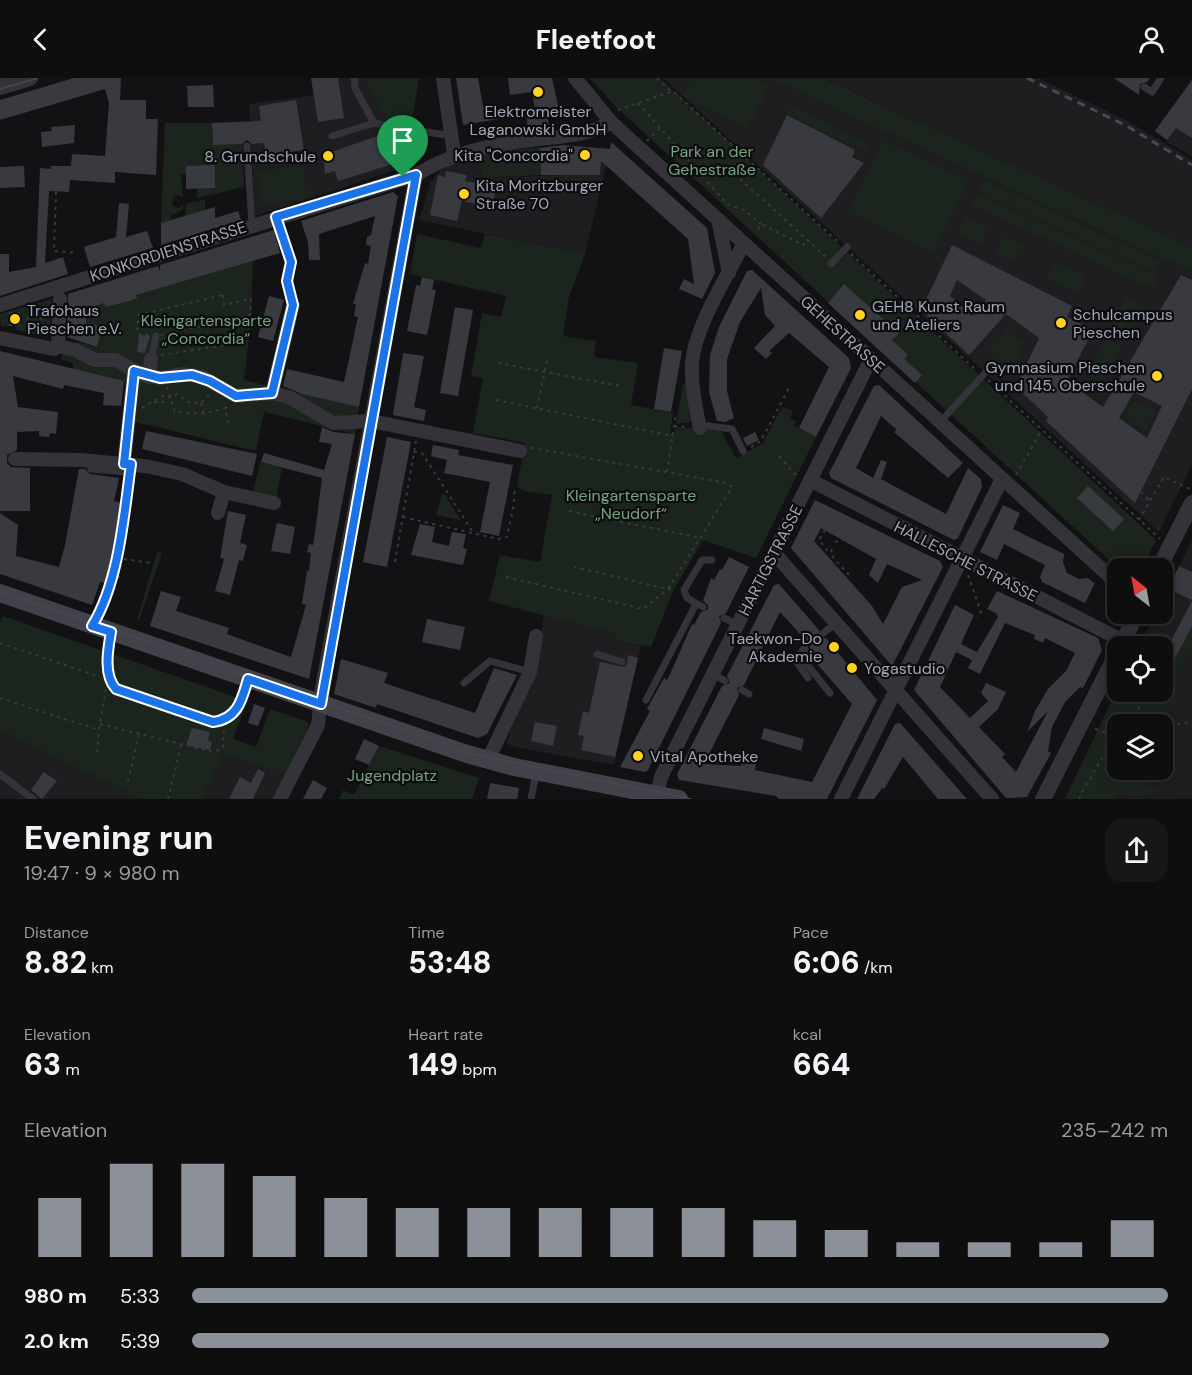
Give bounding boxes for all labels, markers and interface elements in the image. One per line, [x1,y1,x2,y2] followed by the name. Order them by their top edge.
[536,22,656,57] text: Fleetfoot
[24,23,57,56] icon: back
[1135,23,1168,56] icon: person
[531,85,545,99] marker: Elektromeister Laganowski GmbH
[470,101,606,140] place label: Elektromeister Laganowski GmbH
[377,115,428,177] pin
[386,124,419,157] icon: arrive
[668,141,756,180] park label: Park an der Gehestraße
[454,145,573,166] place label: Kita "Concordia"
[204,146,316,167] place label: 8. Grundschule
[578,148,592,162] marker: Kita "Concordia"
[321,149,335,163] marker: 8. Grundschule
[476,175,603,214] place label: Kita Moritzburger Straße 70
[457,187,471,201] marker: Kita Moritzburger Straße 70
[87,216,249,287] street label: KONKORDIENSTRASSE
[796,291,889,378] street label: GEHESTRASSE
[872,296,1005,335] place label: GEH8 Kunst Raum und Ateliers
[27,300,122,339] place label: Trafohaus Pieschen e.V.
[1073,304,1173,343] place label: Schulcampus Pieschen
[853,308,867,322] marker: GEH8 Kunst Raum und Ateliers
[141,310,271,349] park label: Kleingartensparte „Concordia“
[8,312,22,326] marker: Trafohaus Pieschen e.V.
[1054,316,1068,330] marker: Schulcampus Pieschen
[985,357,1145,396] place label: Gymnasium Pieschen und 145. Oberschule
[1150,369,1164,383] marker: Gymnasium Pieschen und 145. Oberschule
[566,485,696,524] park label: Kleingartensparte „Neudorf“
[733,501,807,619] street label: HARTIGSTRASSE
[891,516,1041,607] street label: HALLESCHE STRASSE
[1107,558,1173,624] north arrow
[1107,558,1173,780] map controls
[729,628,822,667] place label: Taekwon-Do Akademie
[1107,636,1173,702] button: locate
[827,640,841,654] marker: Taekwon-Do Akademie
[864,658,945,679] place label: Yogastudio
[845,661,859,675] marker: Yogastudio
[1107,714,1173,780] button: layers
[650,746,758,767] place label: Vital Apotheke
[631,749,645,763] marker: Vital Apotheke
[347,765,437,786] park label: Jugendplatz
[24,816,213,859] text: Evening run
[1105,819,1168,882] button: share
[24,860,180,886] text: 19:47 · 9 × 980 m
[24,922,89,943] text: Distance
[408,922,445,943] text: Time
[793,922,829,943] text: Pace
[24,943,87,982] text: 8.82
[408,943,492,982] text: 53:48
[793,943,860,982] text: 6:06
[87,957,114,978] text: km
[860,957,893,978] text: /km
[24,1024,91,1045] text: Elevation
[408,1024,483,1045] text: Heart rate
[793,1024,822,1045] text: kcal
[24,1045,61,1084] text: 63
[408,1045,458,1084] text: 149
[793,1045,850,1084] text: 664
[61,1059,80,1080] text: m
[458,1059,497,1080] text: bpm
[24,1117,107,1143] text: Elevation
[1061,1117,1168,1143] text: 235–242 m
[24,1283,87,1309] text: 980 m
[120,1283,160,1309] text: 5:33
[24,1328,89,1354] text: 2.0 km
[120,1328,160,1354] text: 5:39

